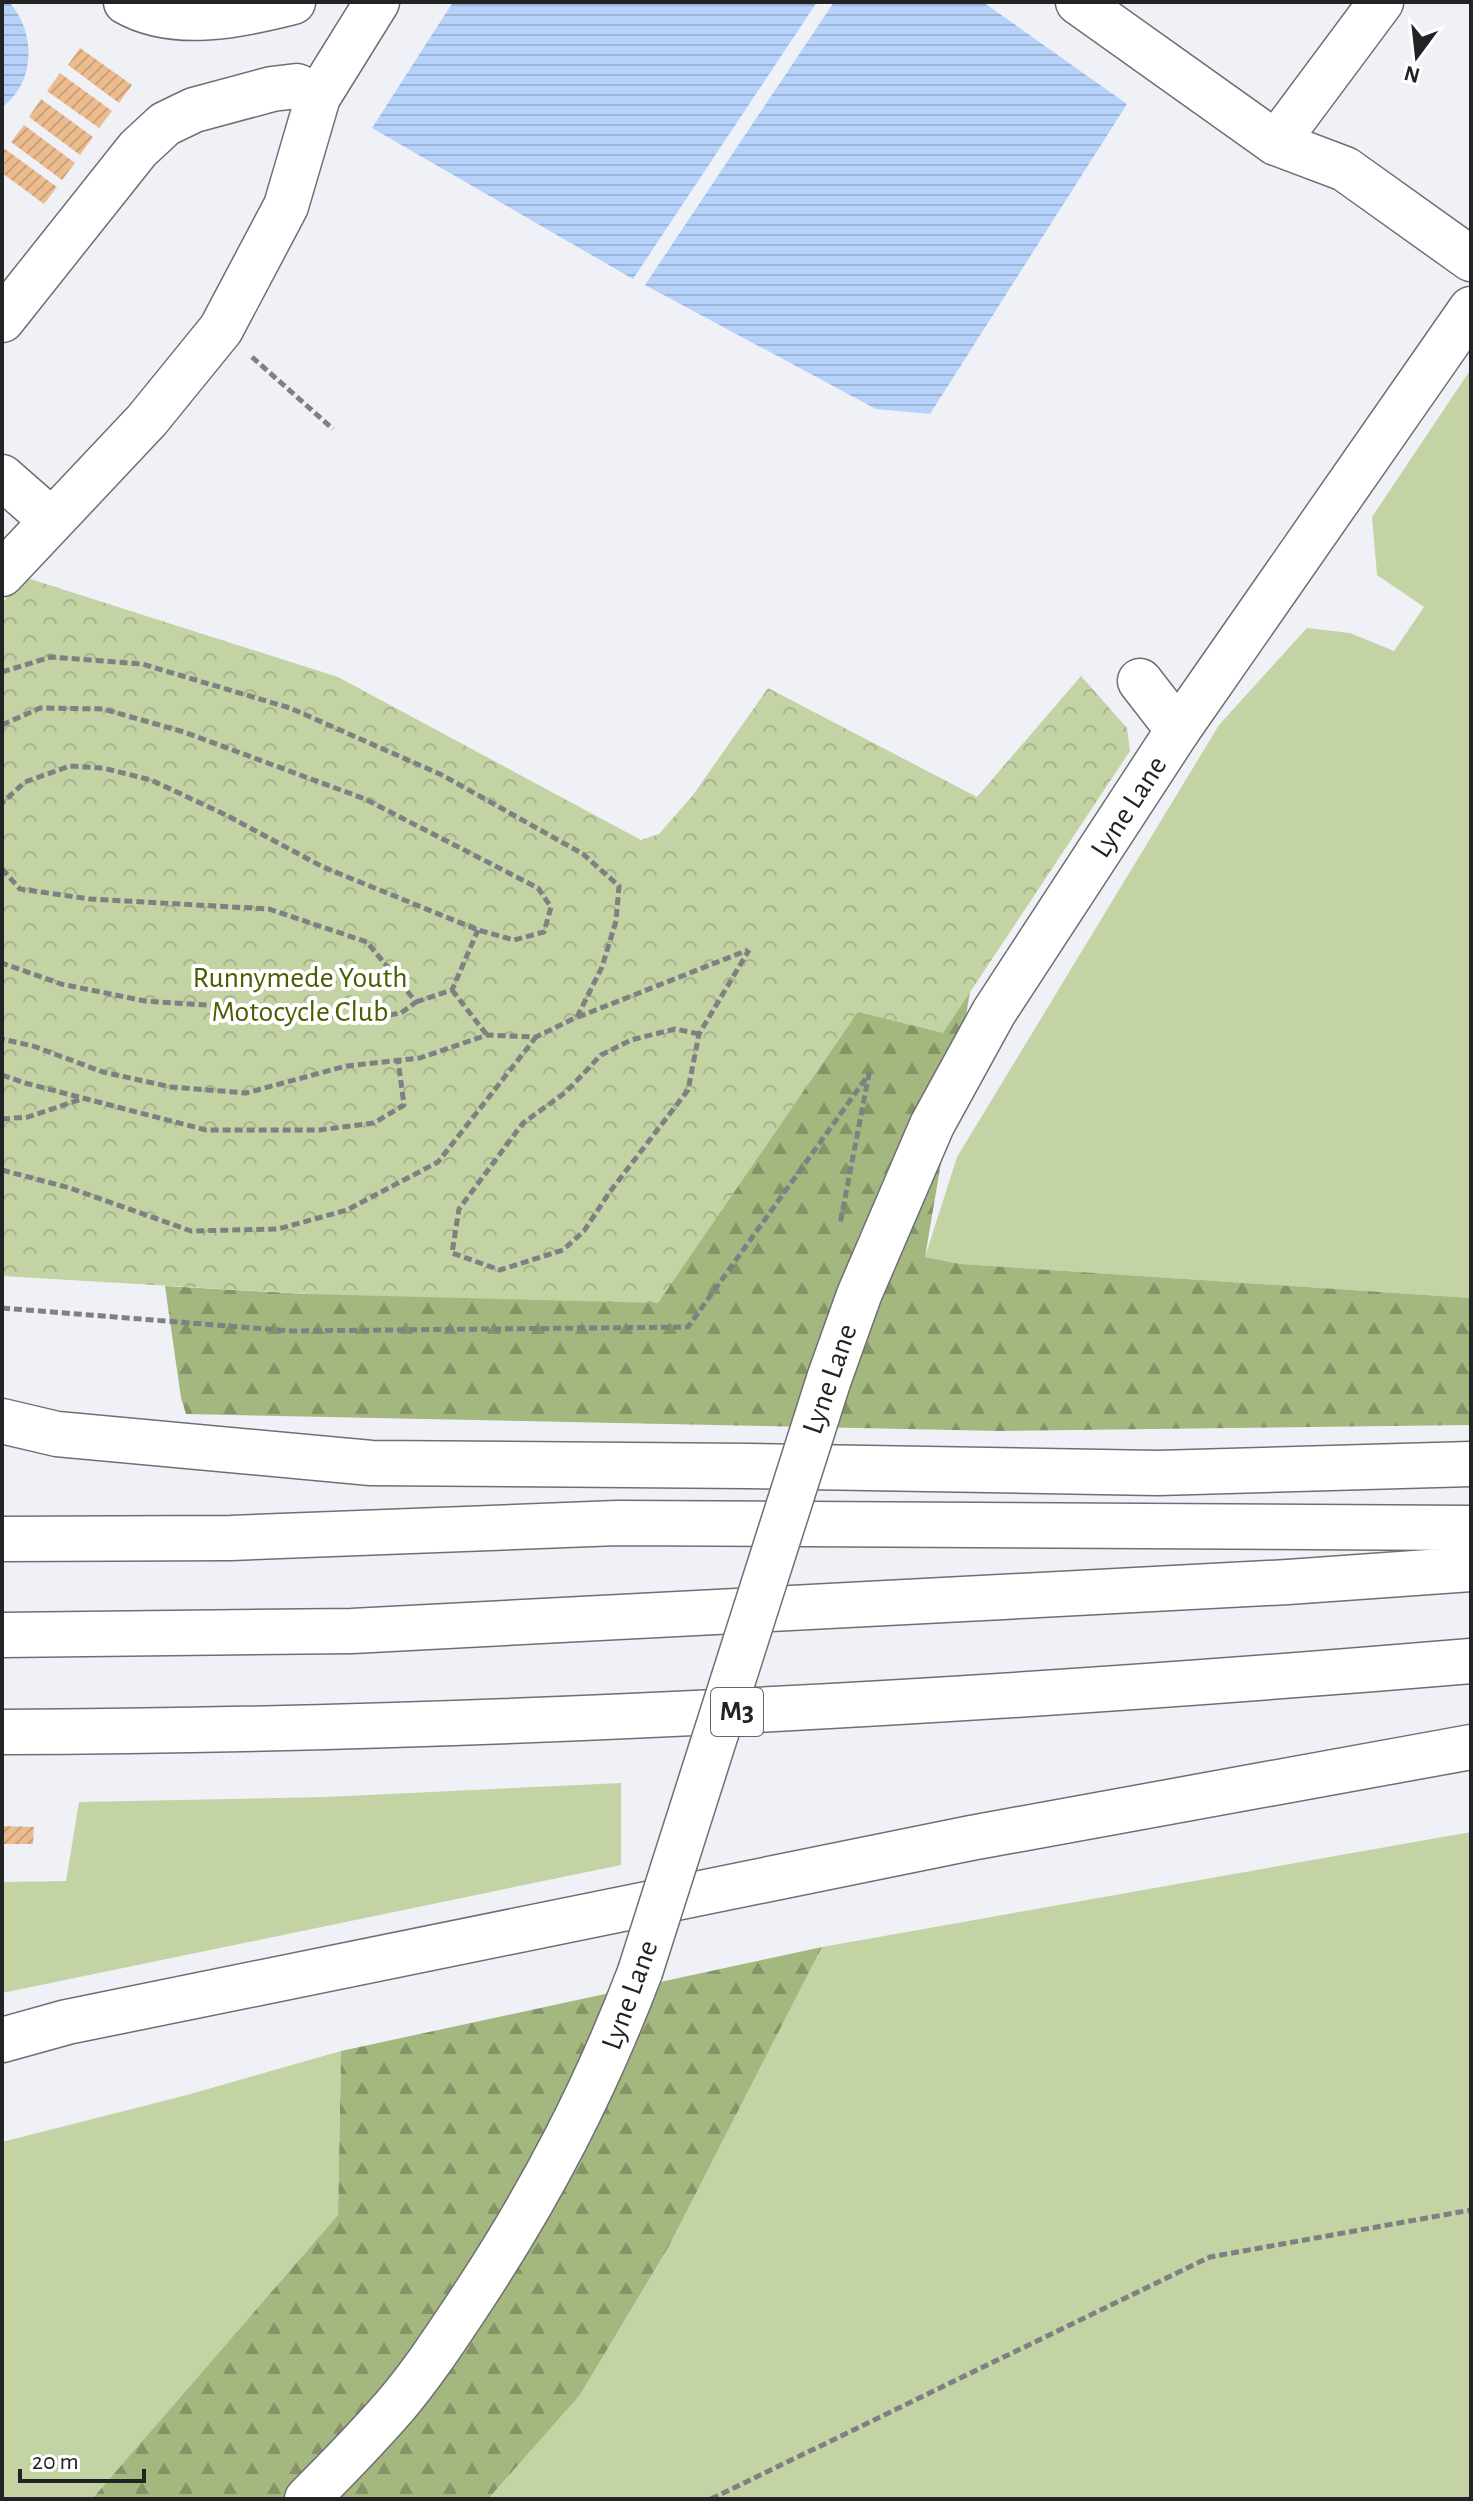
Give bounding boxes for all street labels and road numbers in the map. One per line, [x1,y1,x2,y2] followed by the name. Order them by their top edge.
[1085,751,1173,863] street label: Lyne Lane
[797,1320,863,1438] street label: Lyne Lane
[711,1688,763,1736] road number: M3
[596,1936,664,2054] street label: Lyne Lane

